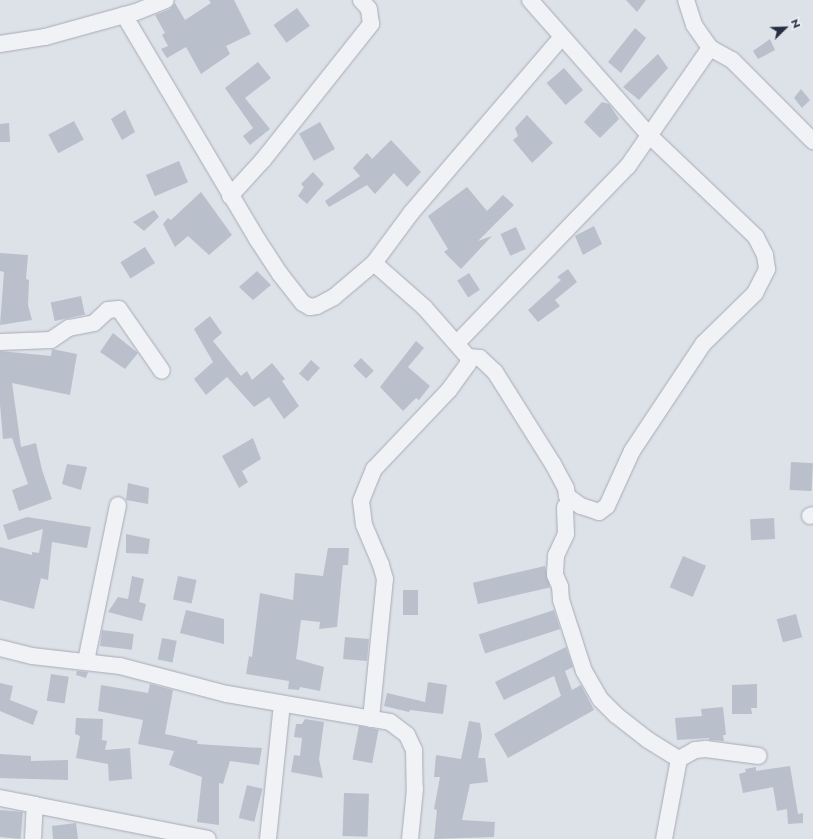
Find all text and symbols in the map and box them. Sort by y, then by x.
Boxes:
north arrow [765,8,805,48]
text: N [787,16,805,30]

